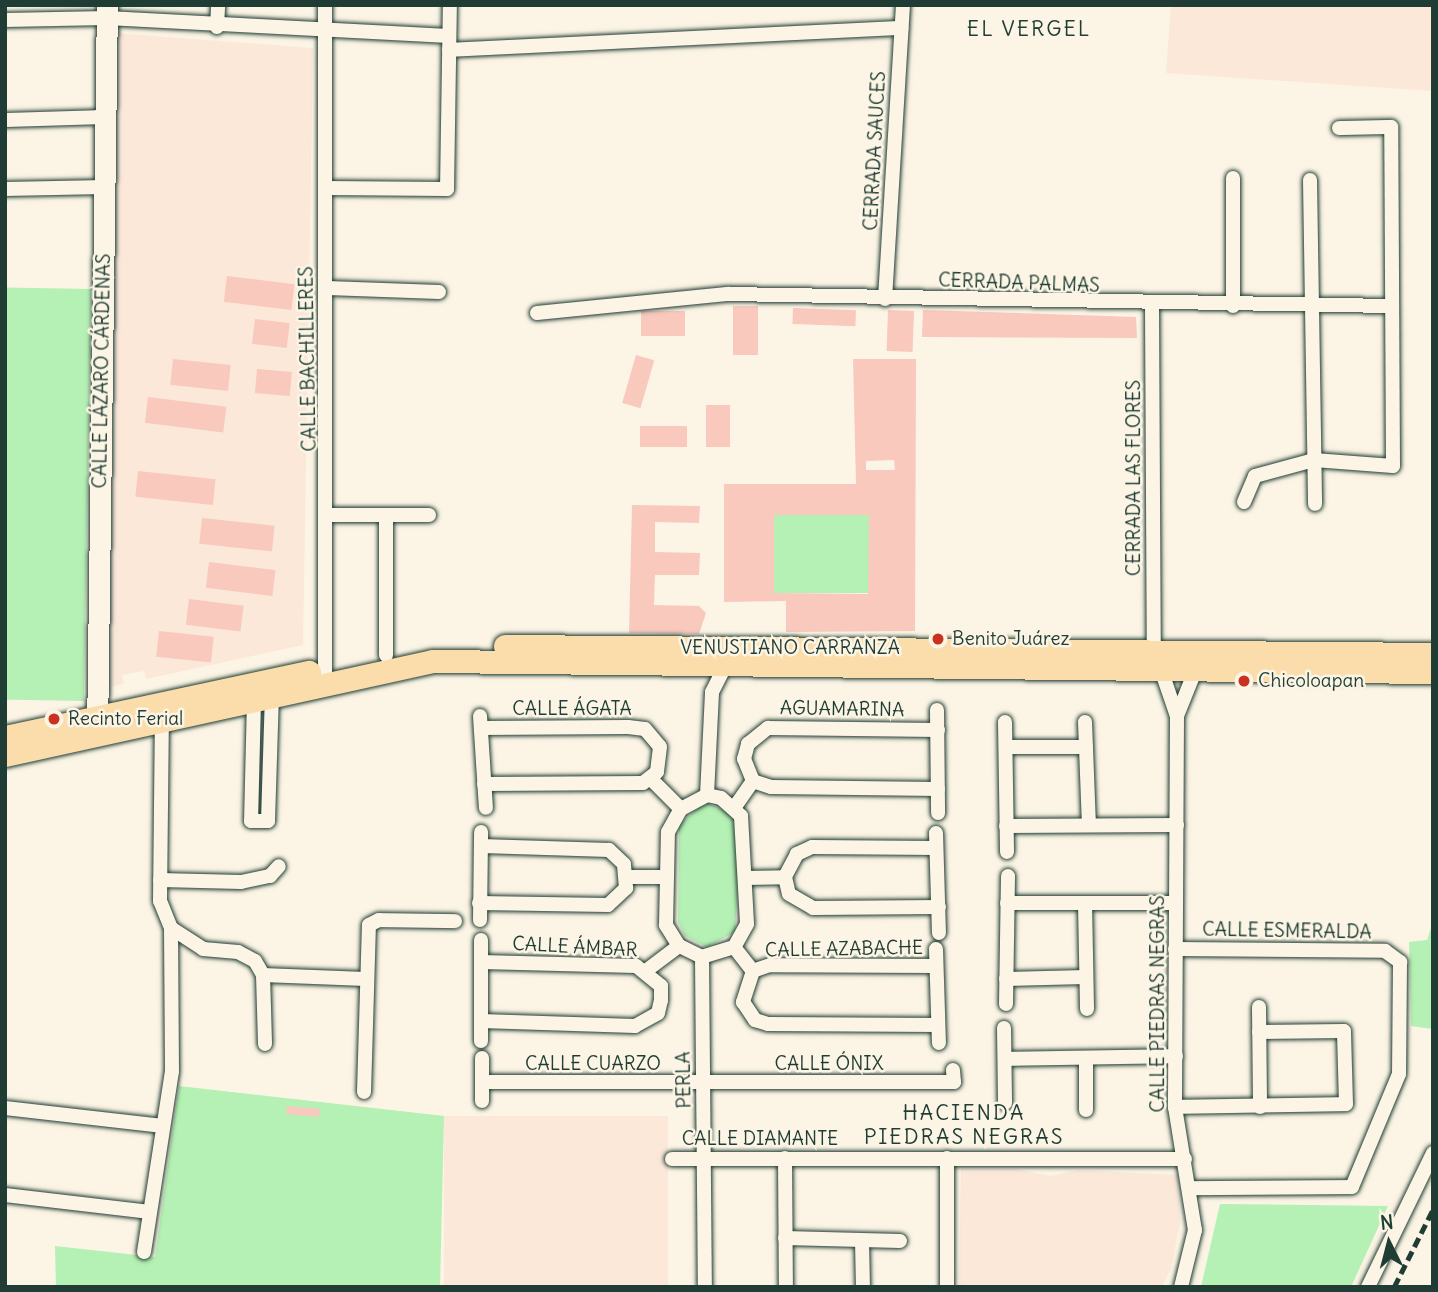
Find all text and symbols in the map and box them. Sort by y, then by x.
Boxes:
district label: EL VERGEL [968,16,1090,42]
street label: CERRADA SAUCES [859,71,891,231]
street label: CALLE LÁZARO CÁRDENAS [89,253,115,489]
street label: CALLE BACHILLERES [295,266,321,452]
street label: CERRADA PALMAS [938,269,1100,297]
street label: CERRADA LAS FLORES [1123,380,1145,576]
place label: Benito Juárez [952,628,1070,650]
marker: Benito Juárez [930,631,946,647]
street label: VENUSTIANO CARRANZA [680,637,900,659]
place label: Chicoloapan [1258,670,1364,692]
marker: Chicoloapan [1236,673,1252,689]
street label: AGUAMARINA [780,697,904,721]
street label: CALLE ÁGATA [512,698,632,720]
place label: Recinto Ferial [68,708,183,730]
marker: Recinto Ferial [46,711,62,727]
street label: CALLE PIEDRAS NEGRAS [1147,895,1169,1113]
street label: CALLE ESMERALDA [1202,918,1372,944]
street label: CALLE ÁMBAR [512,932,638,962]
street label: CALLE AZABACHE [765,936,923,962]
street label: PERLA [672,1051,696,1109]
street label: CALLE CUARZO [525,1053,661,1075]
street label: CALLE ÓNIX [774,1053,884,1075]
district label: HACIENDA PIEDRAS NEGRAS [865,1100,1063,1150]
street label: CALLE DIAMANTE [682,1128,838,1150]
north arrow [1354,1208,1424,1278]
text: N [1379,1209,1395,1235]

